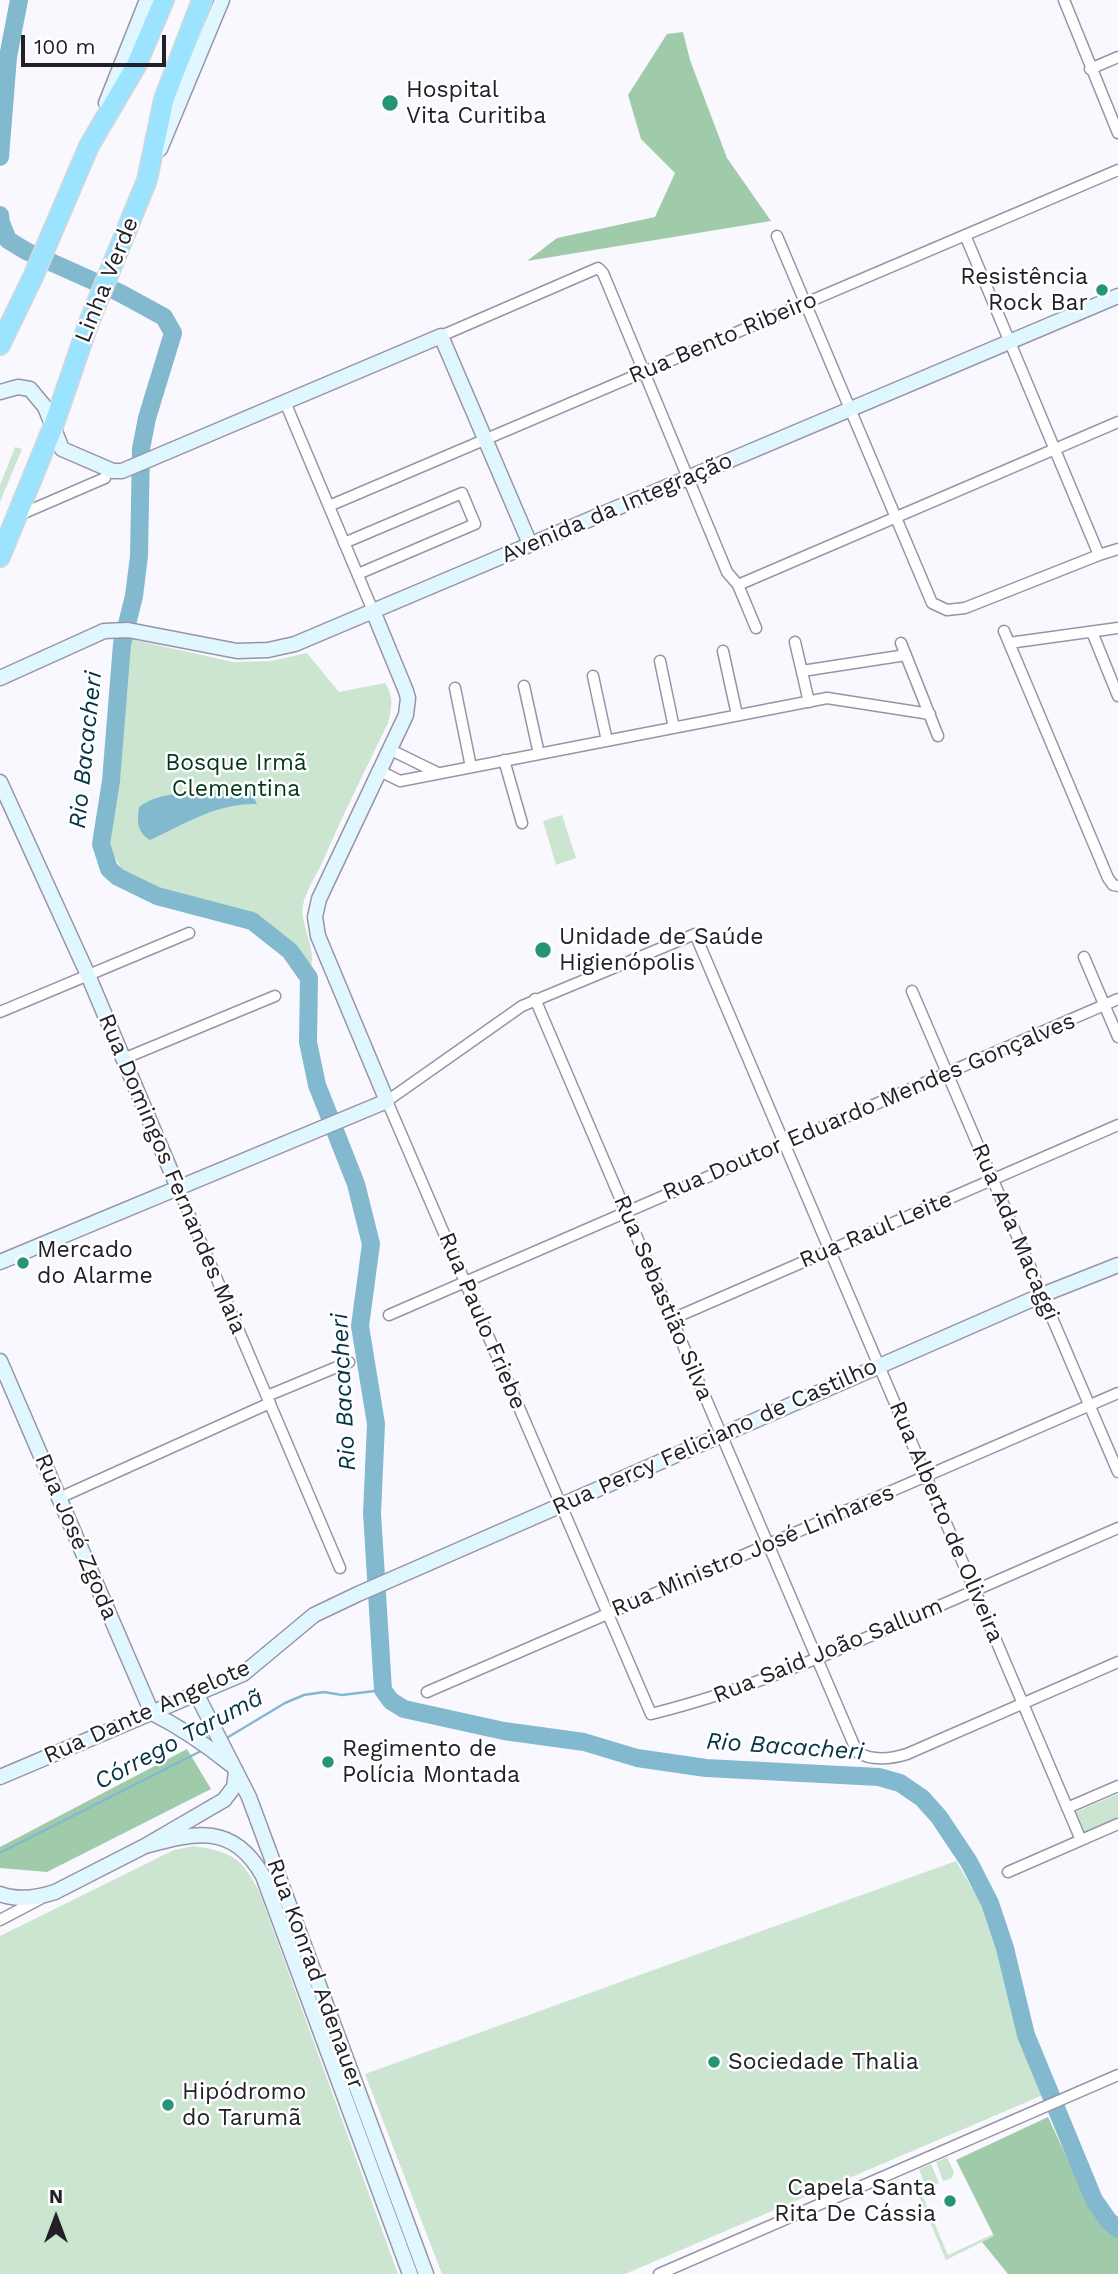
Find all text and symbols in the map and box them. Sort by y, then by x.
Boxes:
scale bar [24,21,170,65]
text: 100 m [34,34,96,59]
place label: Hospital Vita Curitiba [406,76,546,130]
marker: Hospital Vita Curitiba [380,93,400,113]
street label: Linha Verde [69,213,145,347]
place label: Resistência Rock Bar [960,263,1088,317]
marker: Resistência Rock Bar [1094,282,1110,298]
street label: Rua Bento Ribeiro [625,286,821,390]
street label: Avenida da Integração [497,447,737,569]
water label: Rio Bacacheri [63,670,109,830]
park label: Bosque Irmã Clementina [165,749,307,803]
place label: Unidade de Saúde Higienópolis [559,923,763,977]
marker: Unidade de Saúde Higienópolis [533,940,553,960]
street label: Rua Doutor Eduardo Mendes Gonçalves [659,1007,1079,1207]
street label: Rua Domingos Fernandes Maia [92,1010,252,1338]
street label: Rua Ada Macaggi [965,1139,1065,1325]
street label: Rua Raul Leite [796,1185,956,1275]
street label: Rua Sebastião Silva [607,1191,719,1405]
street label: Rua Paulo Friebe [432,1228,532,1414]
place label: Mercado do Alarme [37,1236,153,1290]
marker: Mercado do Alarme [15,1255,31,1271]
water label: Rio Bacacheri [325,1312,363,1472]
street label: Rua Percy Feliciano de Castilho [548,1353,882,1521]
street label: Rua Alberto de Oliveira [883,1397,1009,1647]
street label: Rua José Zgoda [29,1450,123,1624]
street label: Rua Ministro José Linhares [608,1479,898,1623]
street label: Rua Said João Sallum [709,1592,947,1710]
street label: Rua Dante Angelote [40,1654,254,1770]
water label: Córrego Tarumã [90,1683,268,1797]
water label: Rio Bacacheri [705,1727,865,1767]
place label: Regimento de Polícia Montada [342,1735,520,1789]
marker: Regimento de Polícia Montada [320,1754,336,1770]
street label: Rua Konrad Adenauer [260,1855,370,2093]
place label: Sociedade Thalia [728,2048,919,2076]
marker: Sociedade Thalia [706,2054,722,2070]
place label: Hipódromo do Tarumã [182,2078,306,2132]
marker: Hipódromo do Tarumã [160,2097,176,2113]
place label: Capela Santa Rita De Cássia [774,2174,936,2228]
north arrow [21,2183,91,2253]
text: N [49,2185,63,2208]
marker: Capela Santa Rita De Cássia [942,2193,958,2209]

